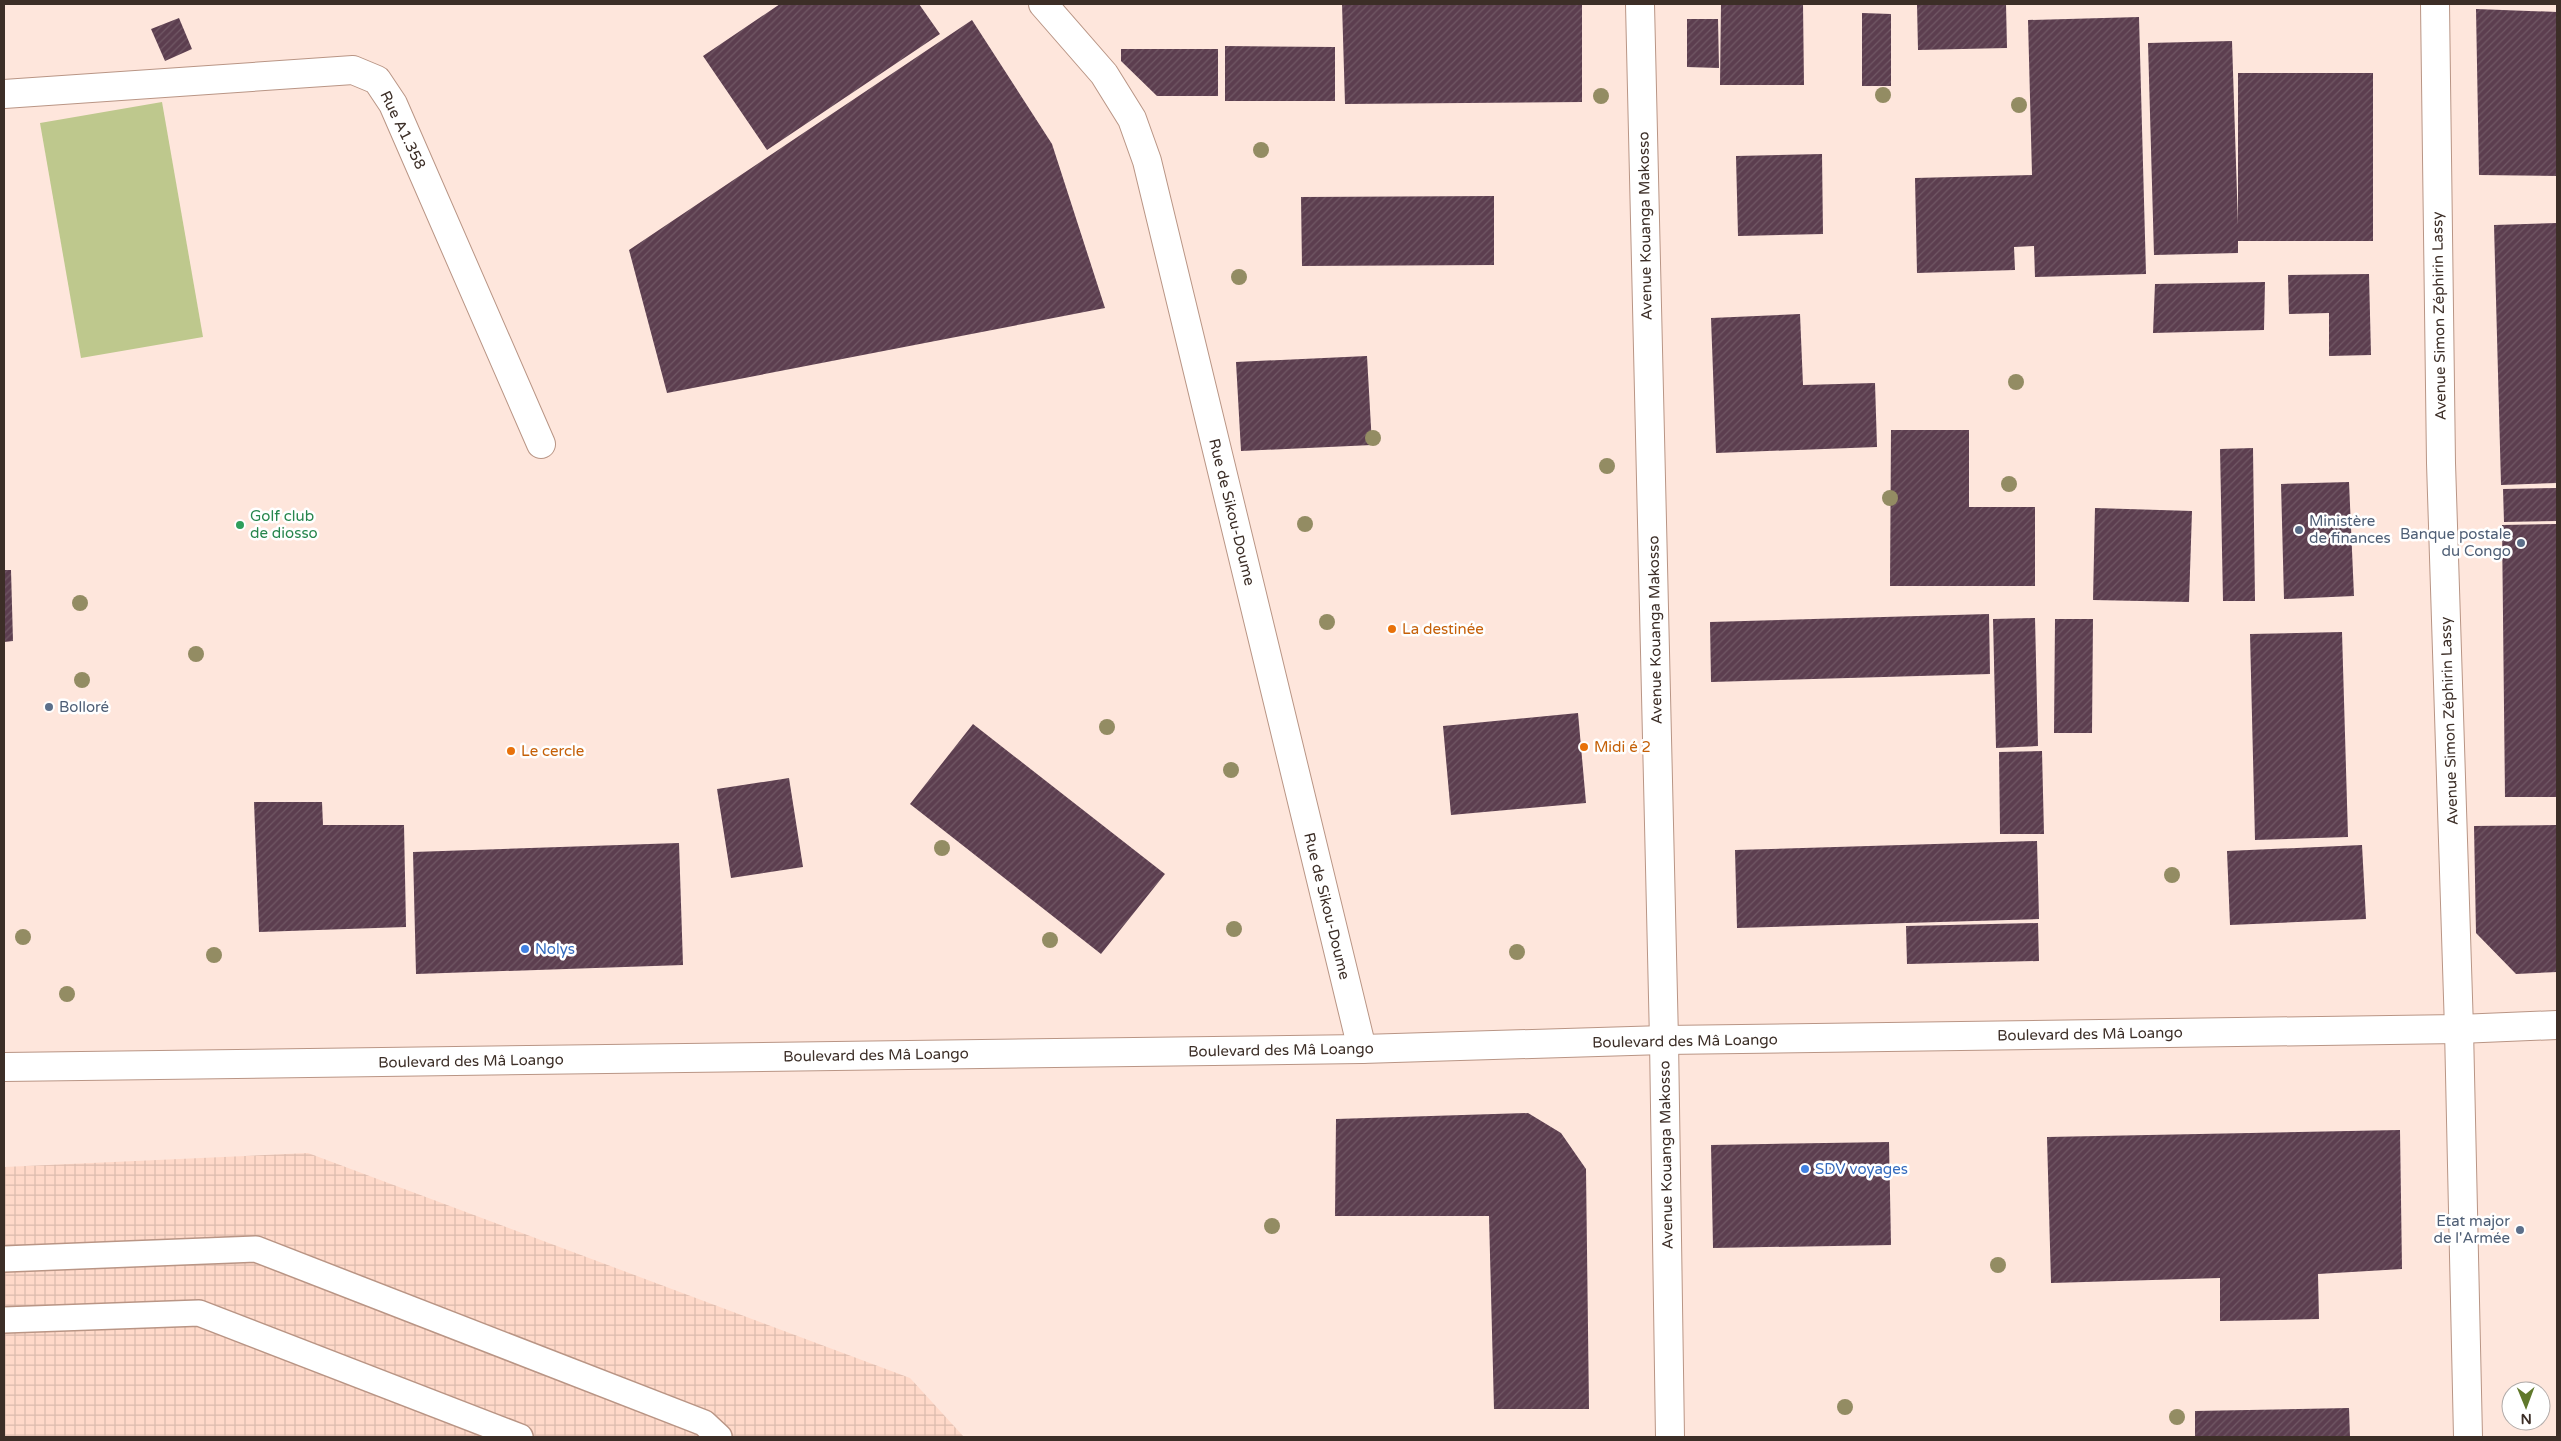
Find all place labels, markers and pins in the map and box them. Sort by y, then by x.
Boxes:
place label: Golf club de diosso [250,507,318,542]
place label: Ministère de finances [2309,512,2391,547]
marker: Golf club de diosso [234,519,246,531]
marker: Ministère de finances [2293,524,2305,536]
place label: Banque postale du Congo [2400,525,2511,560]
marker: Banque postale du Congo [2515,537,2527,549]
place label: La destinée [1402,620,1484,638]
marker: La destinée [1386,623,1398,635]
place label: Bolloré [59,698,109,716]
marker: Bolloré [43,701,55,713]
place label: Midi é 2 [1594,738,1651,756]
marker: Midi é 2 [1578,741,1590,753]
place label: Le cercle [521,742,584,760]
marker: Le cercle [505,745,517,757]
place label: Nolys [535,940,575,958]
marker: Nolys [519,943,531,955]
place label: SDV voyages [1815,1160,1908,1178]
marker: SDV voyages [1799,1163,1811,1175]
place label: Etat major de l'Armée [2433,1212,2510,1247]
marker: Etat major de l'Armée [2514,1224,2526,1236]

